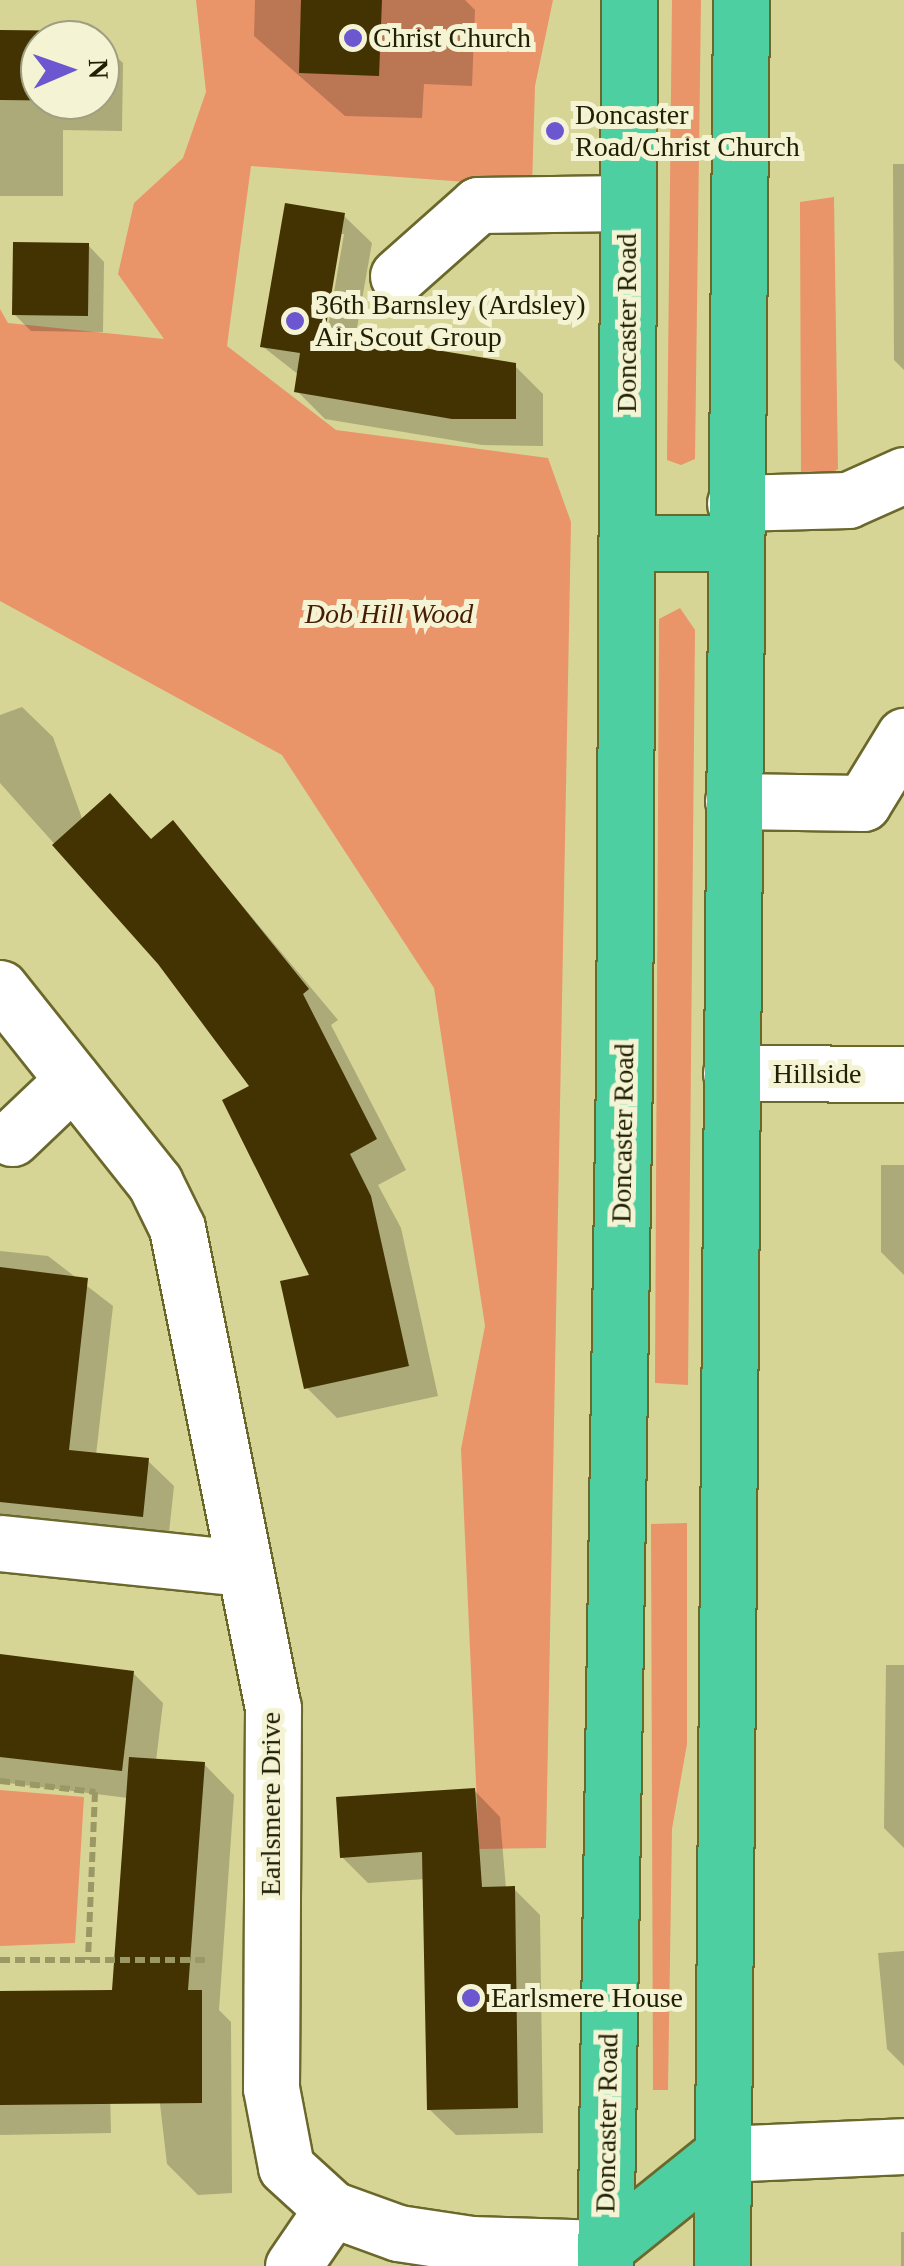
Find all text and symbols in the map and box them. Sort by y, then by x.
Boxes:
north arrow [20,20,120,120]
place label: Christ Church [373,21,531,55]
marker: Christ Church [342,27,364,49]
text: N [83,58,114,80]
place label: Doncaster Road/Christ Church [575,98,800,164]
marker: Doncaster Road/Christ Church [544,120,566,142]
street label: Doncaster Road [610,233,644,413]
place label: 36th Barnsley (Ardsley) Air Scout Group [315,288,586,354]
marker: 36th Barnsley (Ardsley) Air Scout Group [284,310,306,332]
park label: Dob Hill Wood [305,597,473,631]
street label: Doncaster Road [605,1043,641,1223]
street label: Hillside [773,1057,861,1091]
street label: Earlsmere Drive [254,1712,288,1896]
place label: Earlsmere House [491,1981,683,2015]
marker: Earlsmere House [460,1987,482,2009]
street label: Doncaster Road [589,2033,625,2213]

